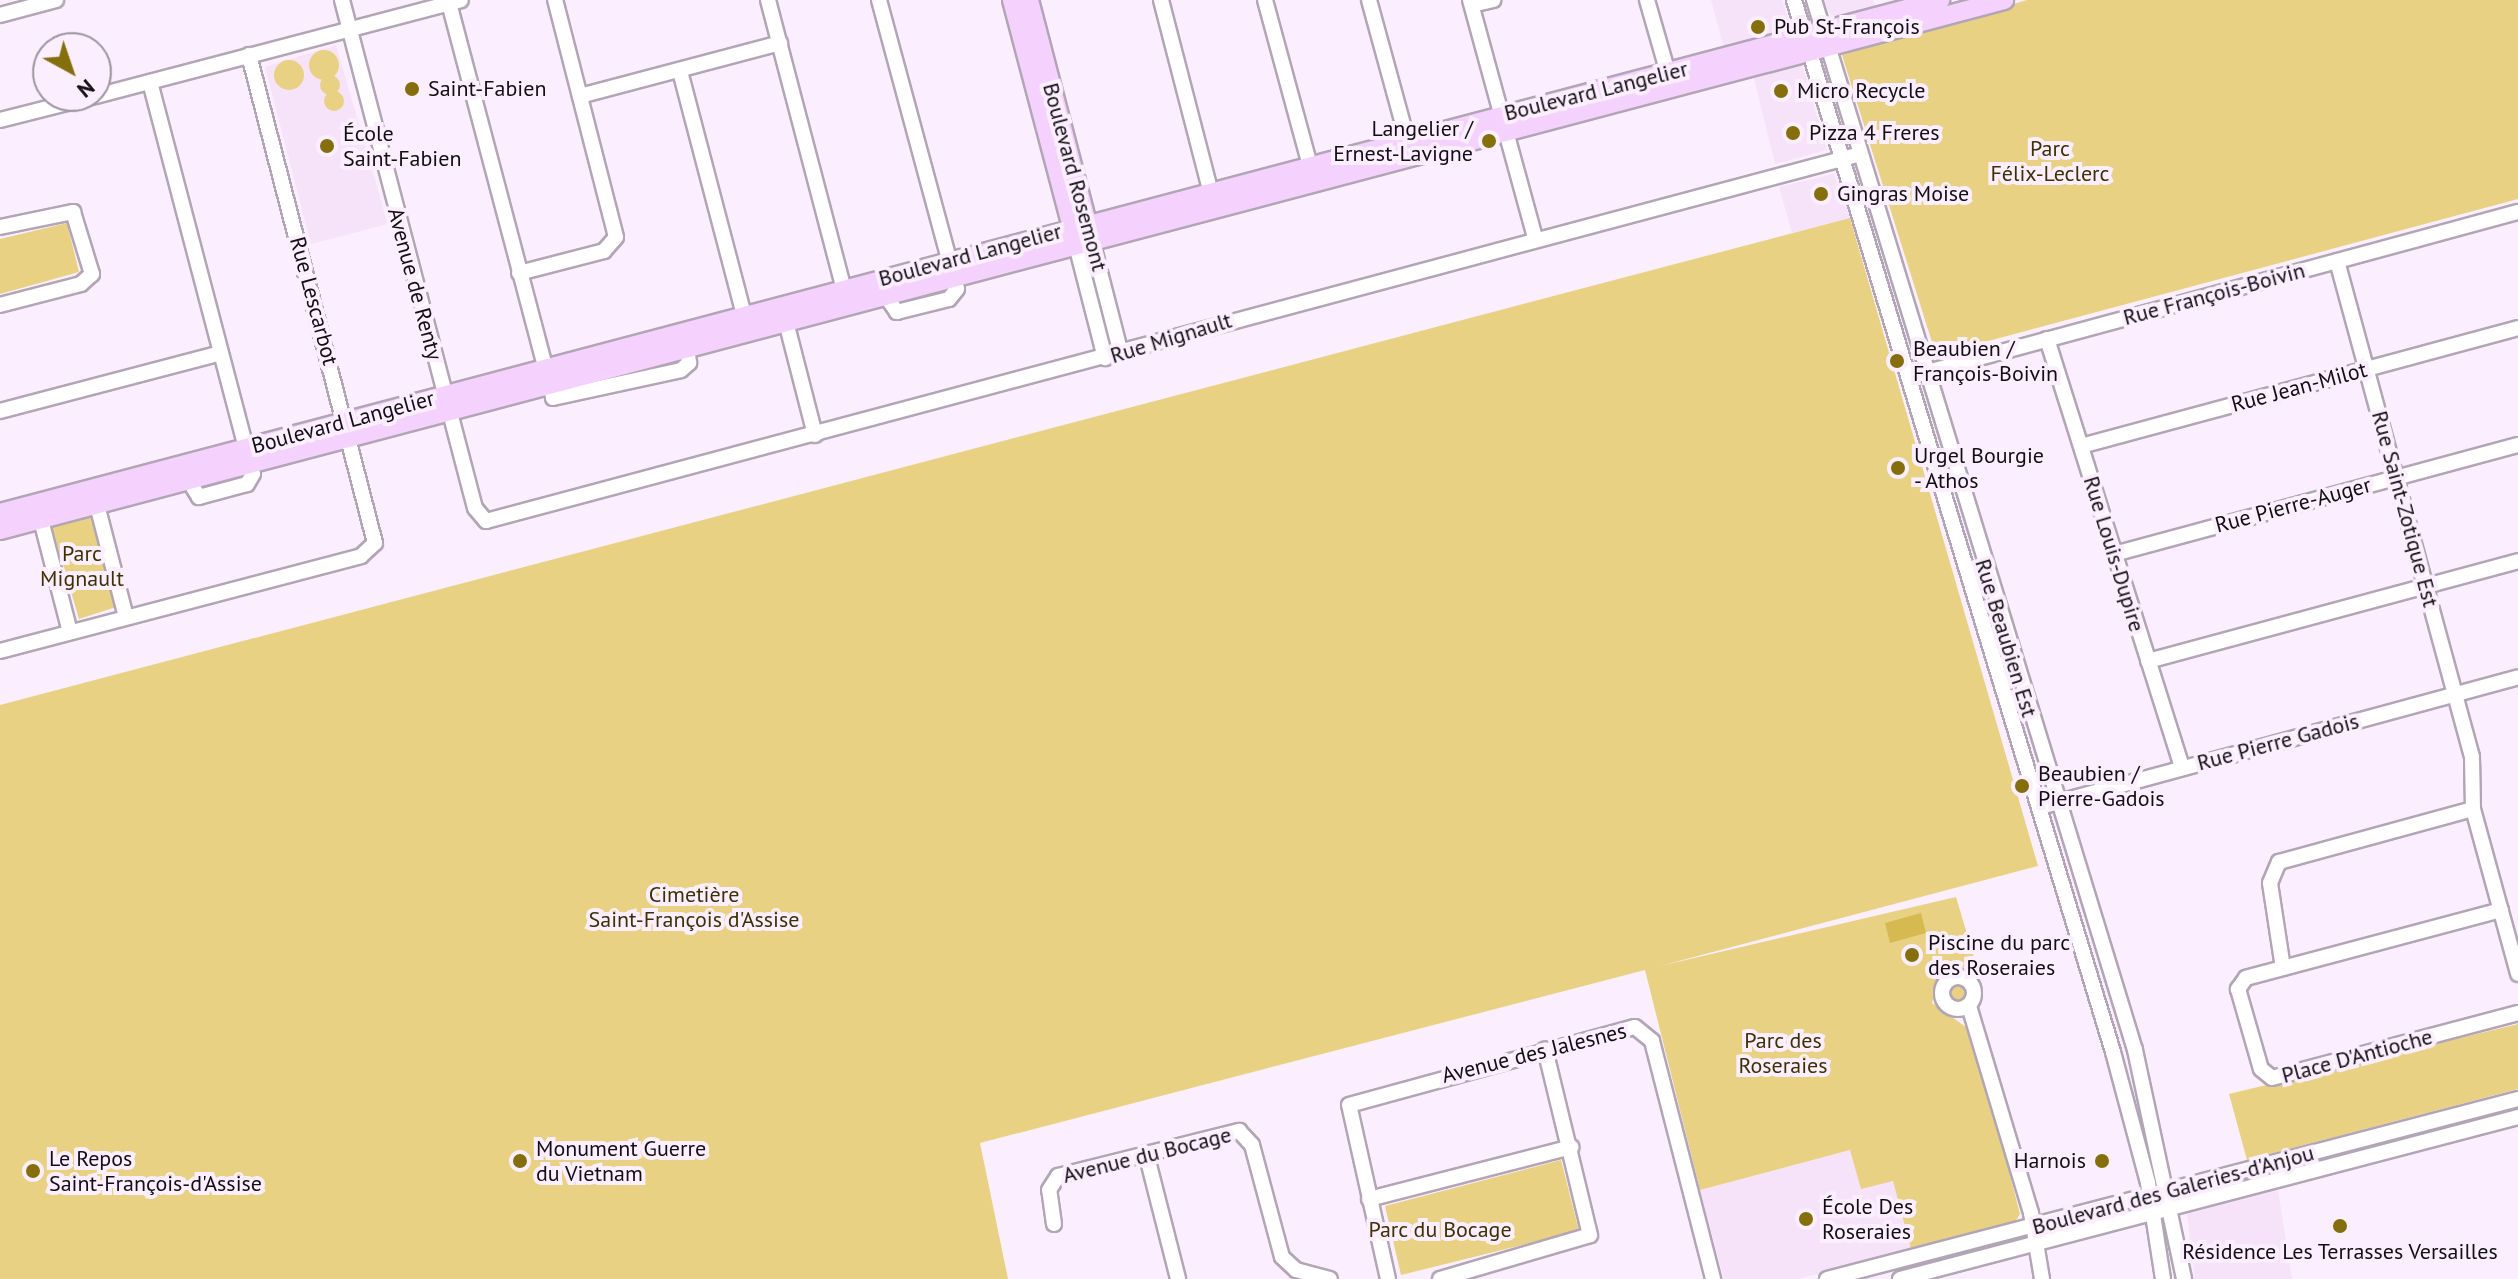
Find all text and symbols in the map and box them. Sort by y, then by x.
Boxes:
place label: Pub St-François [1774,14,1920,40]
marker: Pub St-François [1749,18,1767,36]
north arrow [32,32,112,112]
street label: Boulevard Langelier [1502,55,1690,127]
text: N [72,73,101,104]
place label: Saint-Fabien [428,76,546,102]
place label: Micro Recycle [1797,78,1926,104]
marker: Saint-Fabien [403,80,421,98]
street label: Boulevard Rosemont [1037,80,1113,274]
marker: Micro Recycle [1772,82,1790,100]
place label: Langelier / Ernest-Lavigne [1333,115,1473,166]
place label: École Saint-Fabien [343,120,461,172]
place label: Pizza 4 Freres [1809,120,1939,146]
marker: Pizza 4 Freres [1784,124,1802,142]
marker: Langelier / Ernest-Lavigne [1480,132,1498,150]
park label: Parc Félix-Leclerc [1990,135,2110,186]
marker: École Saint-Fabien [318,137,336,155]
place label: Gingras Moise [1837,181,1969,207]
marker: Gingras Moise [1812,185,1830,203]
street label: Avenue de Renty [382,205,448,363]
street label: Boulevard Langelier [876,218,1064,292]
street label: Rue Lescarbot [284,234,344,368]
street label: Rue François-Boivin [2120,257,2308,331]
street label: Rue Mignault [1107,307,1235,369]
place label: Beaubien / François-Boivin [1913,335,2058,386]
marker: Beaubien / François-Boivin [1888,352,1906,370]
street label: Rue Jean-Milot [2228,356,2370,418]
street label: Boulevard Langelier [249,385,437,459]
street label: Rue Saint-Zotique Est [2366,408,2444,610]
place label: Urgel Bourgie - Athos [1914,442,2044,494]
marker: Urgel Bourgie - Athos [1889,459,1907,477]
street label: Rue Pierre-Auger [2212,471,2374,539]
street label: Rue Louis-Dupire [2078,473,2150,635]
park label: Parc Mignault [40,540,124,592]
street label: Rue Beaubien Est [1969,556,2043,720]
street label: Rue Pierre Gadois [2194,708,2362,776]
place label: Beaubien / Pierre-Gadois [2038,760,2165,812]
marker: Beaubien / Pierre-Gadois [2013,777,2031,795]
park label: Cimetière Saint-François d'Assise [589,881,799,932]
place label: Piscine du parc des Roseraies [1928,929,2070,980]
marker: Piscine du parc des Roseraies [1903,946,1921,964]
street label: Avenue des Jalesnes [1439,1017,1629,1089]
street label: Place D'Antioche [2279,1023,2435,1089]
park label: Parc des Roseraies [1739,1027,1827,1078]
street label: Avenue du Bocage [1060,1121,1234,1189]
place label: Monument Guerre du Vietnam [536,1135,706,1186]
street label: Boulevard des Galeries-d'Anjou [2029,1140,2317,1240]
place label: Le Repos Saint-François-d'Assise [49,1145,262,1196]
place label: Harnois [2014,1148,2086,1174]
marker: Monument Guerre du Vietnam [511,1152,529,1170]
marker: Harnois [2093,1152,2111,1170]
marker: Le Repos Saint-François-d'Assise [24,1162,42,1180]
place label: École Des Roseraies [1822,1193,1913,1244]
marker: École Des Roseraies [1797,1210,1815,1228]
park label: Parc du Bocage [1368,1217,1512,1243]
marker: Résidence Les Terrasses Versailles [2331,1217,2349,1235]
place label: Résidence Les Terrasses Versailles [2182,1239,2498,1265]

